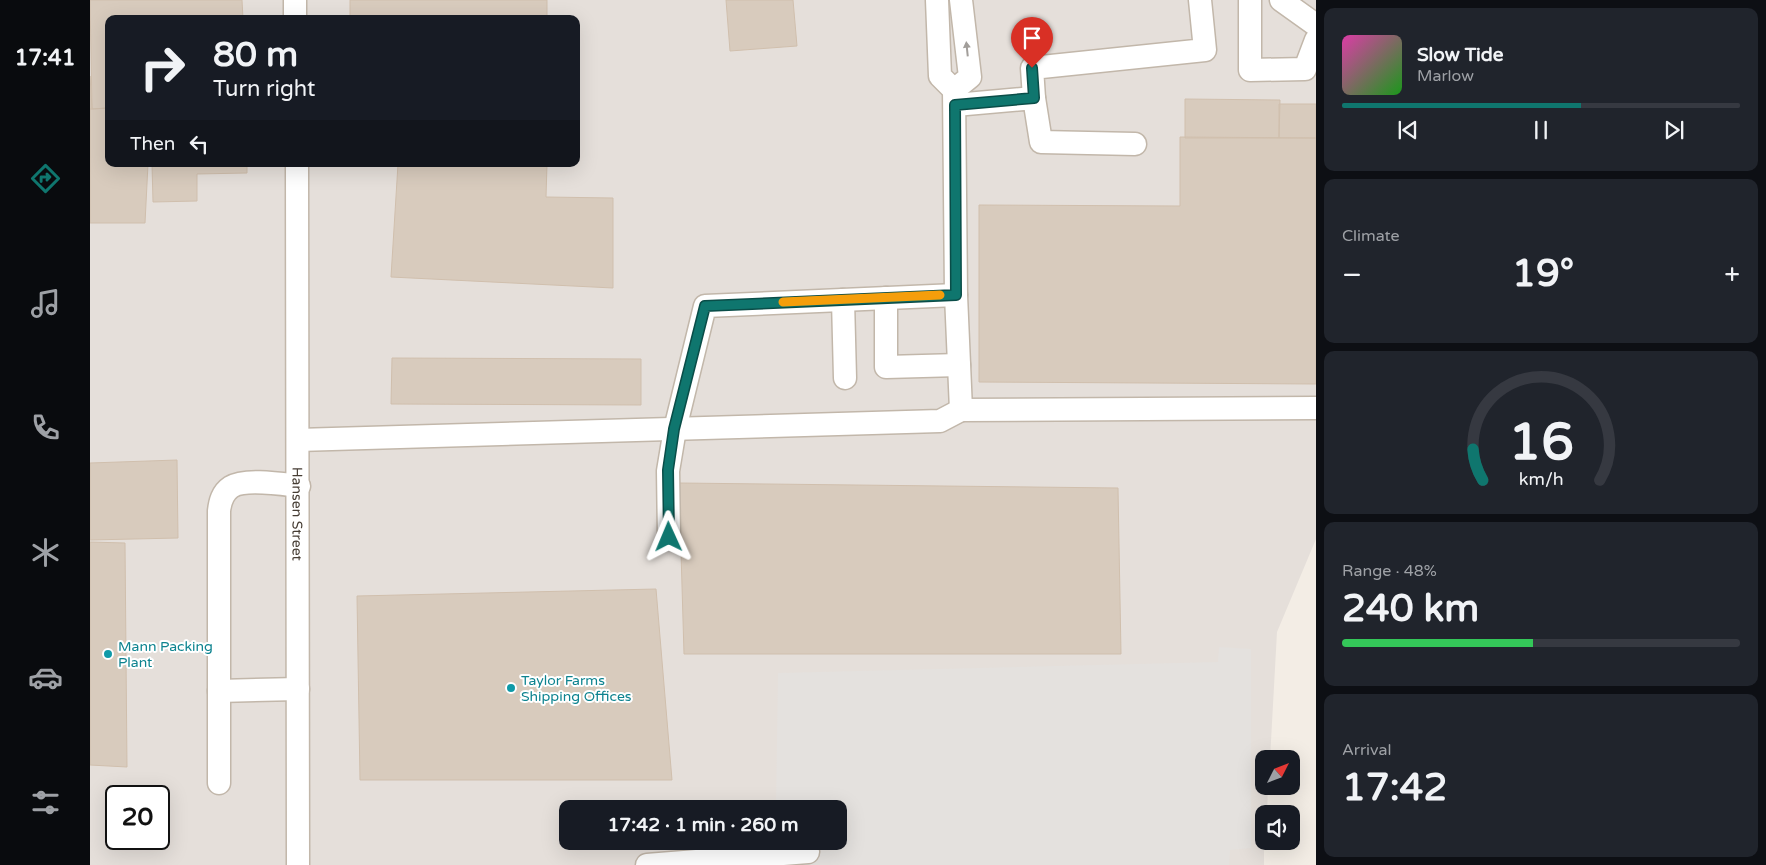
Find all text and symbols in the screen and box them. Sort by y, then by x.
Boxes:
pin [1011,17,1053,68]
icon: arrive [1018,24,1046,52]
text: 80 m [213,34,298,76]
icon: right [130,35,195,100]
one-way arrow [963,40,971,56]
text: Slow Tide [1417,44,1504,66]
text: 17:41 [15,45,75,71]
text: Marlow [1417,66,1474,86]
text: Turn right [213,76,315,102]
icon: previous [1394,116,1422,144]
icon: pause [1527,116,1555,144]
icon: next [1660,116,1688,144]
icon: left [185,130,213,158]
text: Then [130,133,175,155]
icon: directions [28,161,63,196]
text: Climate [1342,226,1400,246]
text: 19° [1512,251,1574,297]
text: − [1342,258,1362,292]
text: + [1724,258,1740,292]
icon: music [28,286,63,321]
icon: phone [28,410,63,445]
text: 16 [1508,411,1574,474]
street label: Hansen Street [288,467,306,562]
text: km/h [1519,469,1563,490]
position arrow [642,510,694,562]
icon: climate [28,535,63,570]
text: Range · 48% [1342,561,1437,581]
text: 240 km [1342,586,1479,632]
place label: Mann Packing Plant [118,638,213,671]
marker: Mann Packing Plant [102,648,114,660]
icon: car [28,660,63,695]
place label: Taylor Farms Shipping Offices [521,672,632,705]
marker: Taylor Farms Shipping Offices [505,682,517,694]
text: Arrival [1342,740,1391,760]
north arrow [1255,750,1300,795]
map controls [1255,750,1300,850]
text: 17:42 [1342,765,1447,811]
icon: filters [28,785,63,820]
speed limit sign: 20 [105,785,170,850]
button: sound [1255,805,1300,850]
text: 17:42 · 1 min · 260 m [607,814,799,836]

